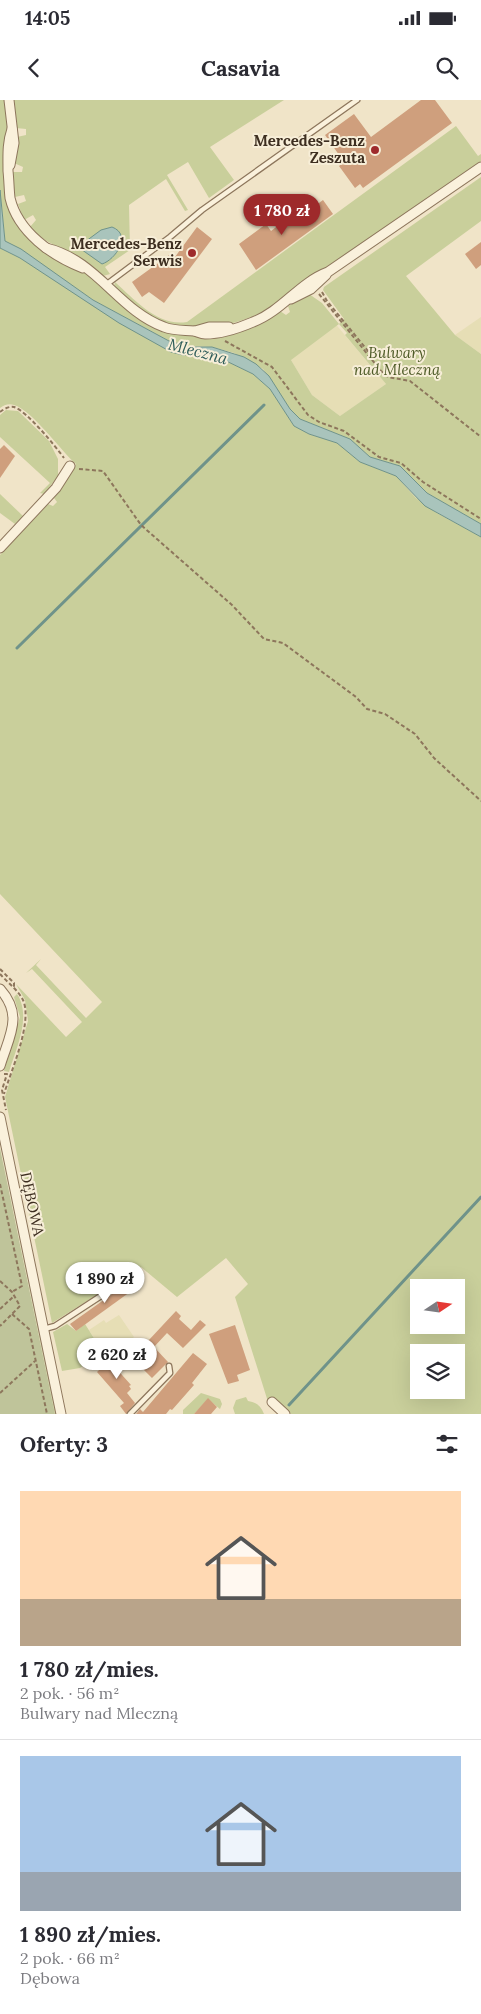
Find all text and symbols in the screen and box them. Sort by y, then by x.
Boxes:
text: 14:05 [25,6,70,30]
icon: back [20,54,48,82]
text: Casavia [201,54,280,82]
icon: search [433,54,461,82]
place label: Mercedes-Benz Zeszuta [254,131,365,167]
marker: Mercedes-Benz Zeszuta [369,144,381,156]
pin: 1 780 zł [230,194,334,236]
text: 1 780 zł [254,200,310,220]
place label: Mercedes-Benz Serwis [71,234,182,270]
marker: Mercedes-Benz Serwis [186,247,198,259]
water label: Mleczna [166,334,230,369]
park label: Bulwary nad Mleczną [354,343,441,379]
street label: DĘBOWA [16,1170,49,1238]
pin: 1 890 zł [53,1262,157,1304]
text: 1 890 zł [76,1268,134,1288]
north arrow [410,1279,465,1334]
map controls [410,1279,465,1399]
pin: 2 620 zł [65,1338,169,1380]
text: 2 620 zł [88,1344,146,1364]
button: layers [410,1344,465,1399]
icon: filters [433,1430,461,1458]
text: Oferty: 3 [20,1431,108,1458]
icon: home [196,1523,286,1613]
text: 1 780 zł/mies. [20,1656,159,1683]
text: 2 pok. · 56 m² [20,1683,119,1703]
text: Bulwary nad Mleczną [20,1703,178,1723]
icon: home [196,1789,286,1879]
text: 1 890 zł/mies. [20,1921,161,1948]
text: 2 pok. · 66 m² [20,1948,120,1968]
text: Dębowa [20,1968,80,1988]

